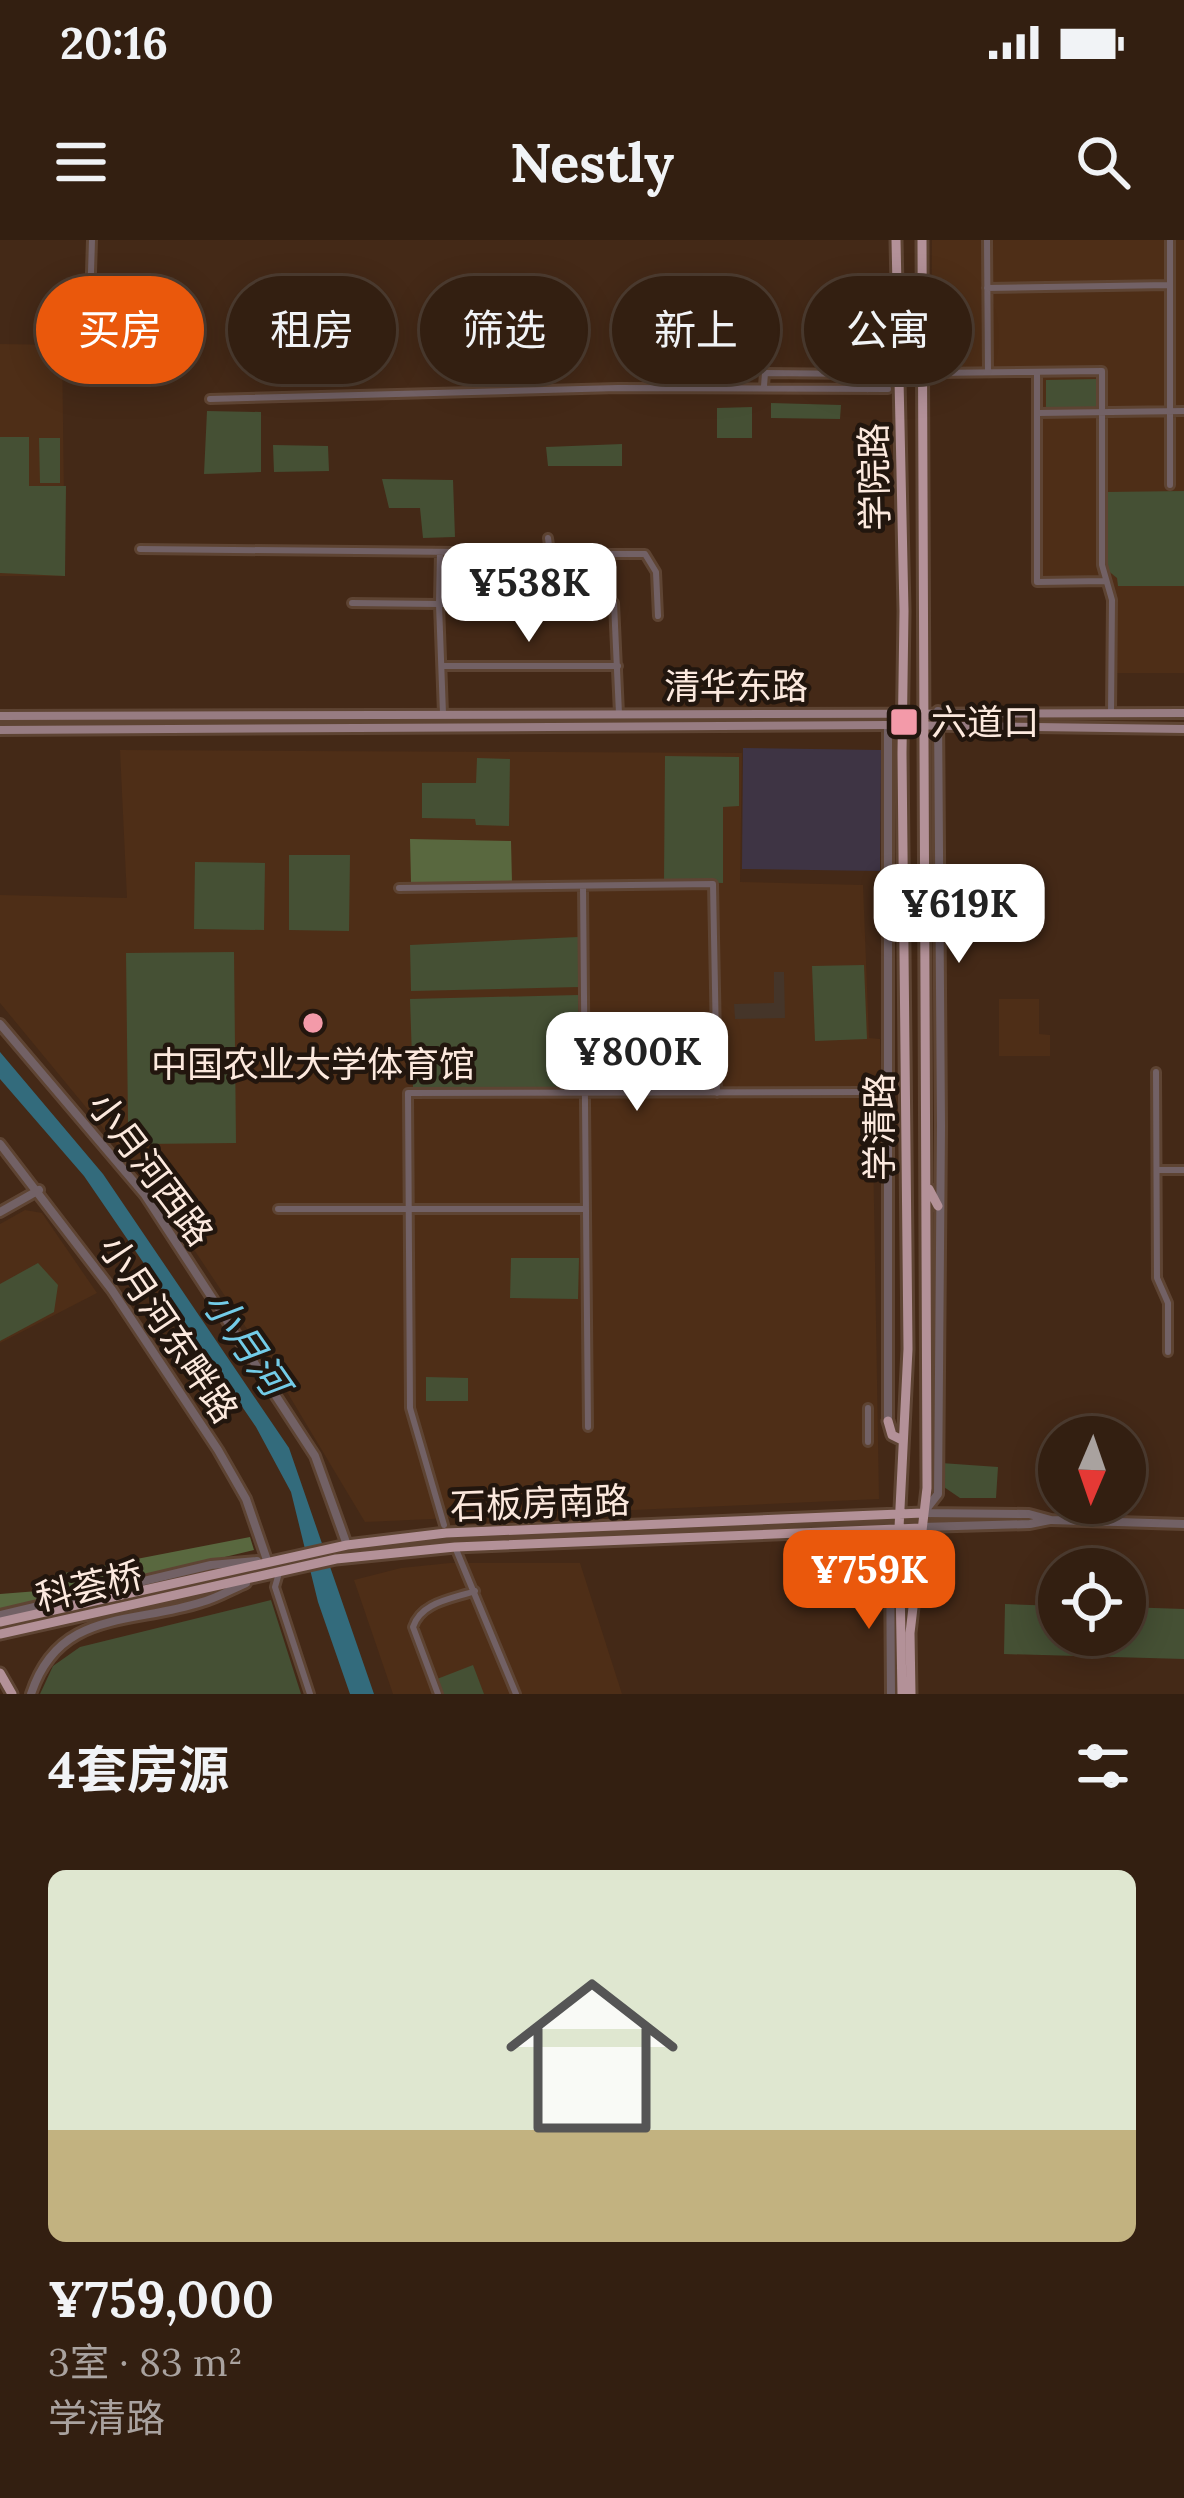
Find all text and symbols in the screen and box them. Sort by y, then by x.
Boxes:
text: 20:16 [60,14,168,71]
text: Nestly [510,128,674,197]
icon: menu [48,129,114,195]
icon: search [1070,129,1136,195]
chip: 买房 [36,276,204,384]
chip: 租房 [228,276,396,384]
chip: 筛选 [420,276,588,384]
chip: 新上 [612,276,780,384]
chip: 公寓 [804,276,972,384]
street label: 学院路 [850,423,898,531]
pin: ¥538K [445,543,613,645]
text: ¥538K [468,557,590,607]
street label: 清华东路 [664,663,808,709]
place label: 六道口 [931,699,1039,745]
marker: 六道口 [888,706,920,738]
pin: ¥619K [875,864,1043,966]
text: ¥619K [901,878,1017,928]
marker: 中国农业大学体育馆 [300,1010,326,1036]
pin: ¥800K [553,1012,721,1114]
text: ¥800K [573,1026,701,1076]
place label: 中国农业大学体育馆 [151,1041,475,1087]
street label: 学清路 [856,1073,902,1181]
street label: 小月河西路 [78,1083,224,1255]
street label: 小月河东畔路 [91,1227,247,1431]
water label: 小月河 [193,1282,299,1404]
north arrow [1038,1416,1146,1524]
map controls [1038,1416,1146,1656]
street label: 石板房南路 [449,1477,631,1529]
pin: ¥759K [785,1530,953,1632]
text: ¥759K [810,1544,928,1594]
button: locate [1038,1548,1146,1656]
street label: 科荟桥 [31,1551,147,1621]
icon: filters [1070,1733,1136,1799]
text: 4套房源 [48,1737,229,1802]
icon: home [484,1948,700,2164]
text: ¥759,000 [48,2266,274,2331]
text: 3室 · 83 m² [48,2337,243,2387]
text: 学清路 [48,2393,165,2443]

